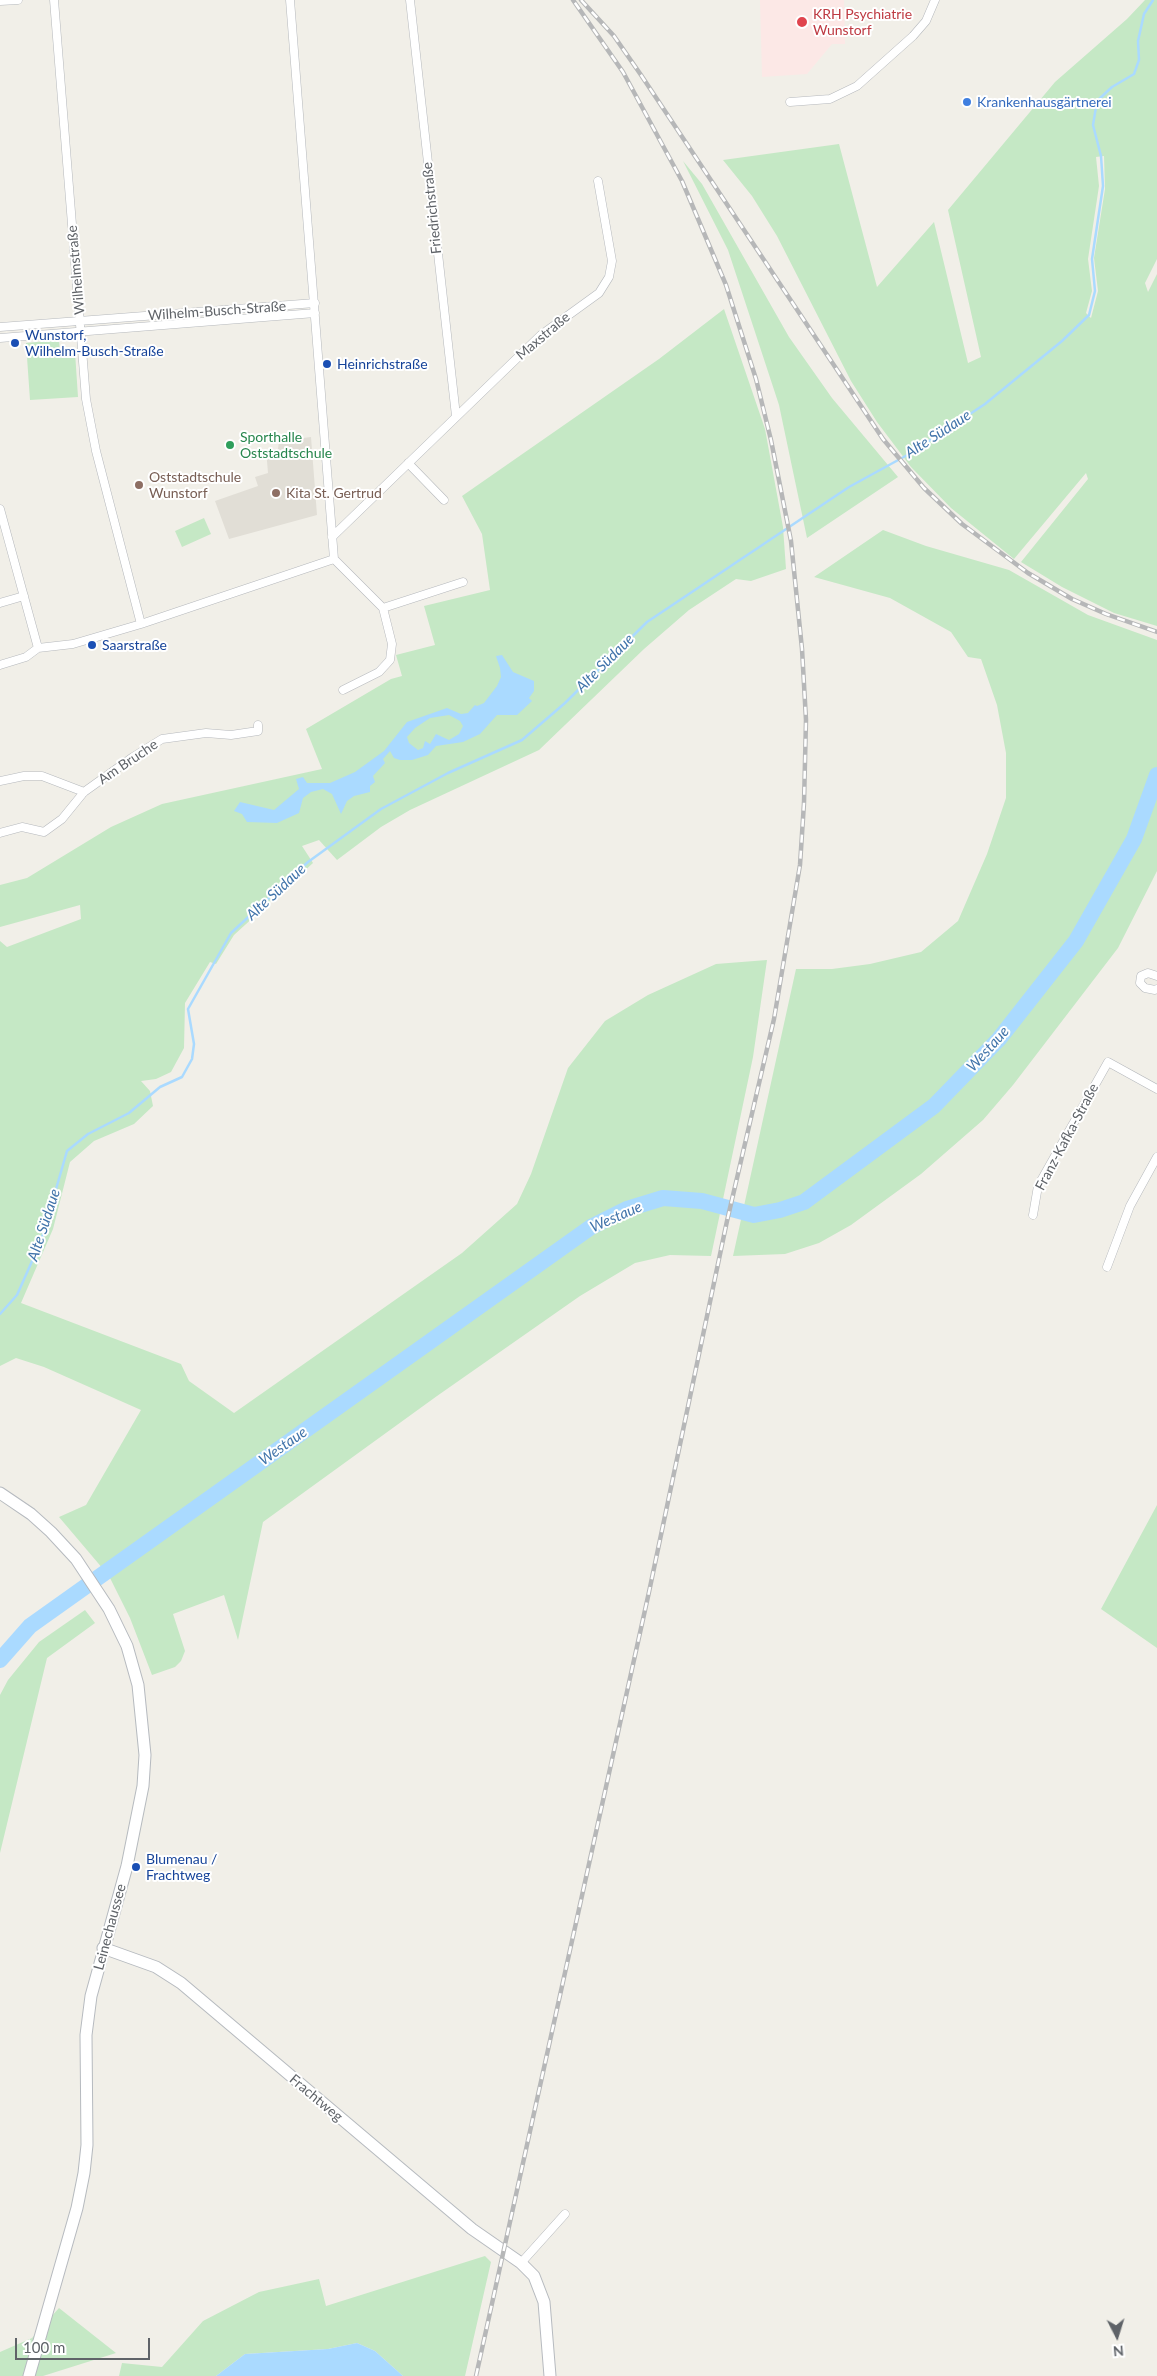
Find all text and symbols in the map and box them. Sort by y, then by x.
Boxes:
place label: KRH Psychiatrie Wunstorf [813,6,912,38]
marker: KRH Psychiatrie Wunstorf [795,15,809,29]
place label: Krankenhausgärtnerei [977,94,1112,110]
marker: Krankenhausgärtnerei [961,96,973,108]
street label: Friedrichstraße [419,161,445,255]
street label: Wilhelmstraße [64,225,88,315]
street label: Wilhelm-Busch-Straße [147,298,287,324]
street label: Maxstraße [513,309,573,363]
place label: Wunstorf, Wilhelm-Busch-Straße [25,327,164,360]
marker: Wunstorf, Wilhelm-Busch-Straße [9,337,21,349]
place label: Heinrichstraße [337,356,428,372]
marker: Heinrichstraße [321,358,333,370]
water label: Alte Südaue [902,406,974,462]
place label: Sporthalle Oststadtschule [240,429,332,462]
marker: Sporthalle Oststadtschule [224,439,236,451]
place label: Oststadtschule Wunstorf [149,469,241,502]
marker: Oststadtschule Wunstorf [133,479,145,491]
place label: Kita St. Gertrud [286,485,382,501]
marker: Kita St. Gertrud [270,487,282,499]
water label: Alte Südaue [572,630,638,696]
place label: Saarstraße [102,637,167,653]
marker: Saarstraße [86,639,98,651]
street label: Am Bruche [95,736,161,788]
water label: Alte Südaue [243,860,309,924]
water label: Westaue [963,1023,1013,1075]
street label: Franz-Kafka-Straße [1032,1081,1102,1193]
water label: Alte Südaue [24,1187,64,1263]
water label: Westaue [587,1198,645,1236]
water label: Westaue [255,1423,311,1469]
place label: Blumenau / Frachtweg [146,1851,217,1884]
marker: Blumenau / Frachtweg [130,1861,142,1873]
street label: Leinechaussee [90,1882,130,1972]
street label: Frachtweg [286,2071,346,2125]
north arrow [1092,2311,1142,2361]
scale bar [18,2328,152,2360]
text: 100 m [23,2338,65,2356]
text: N [1112,2343,1124,2360]

